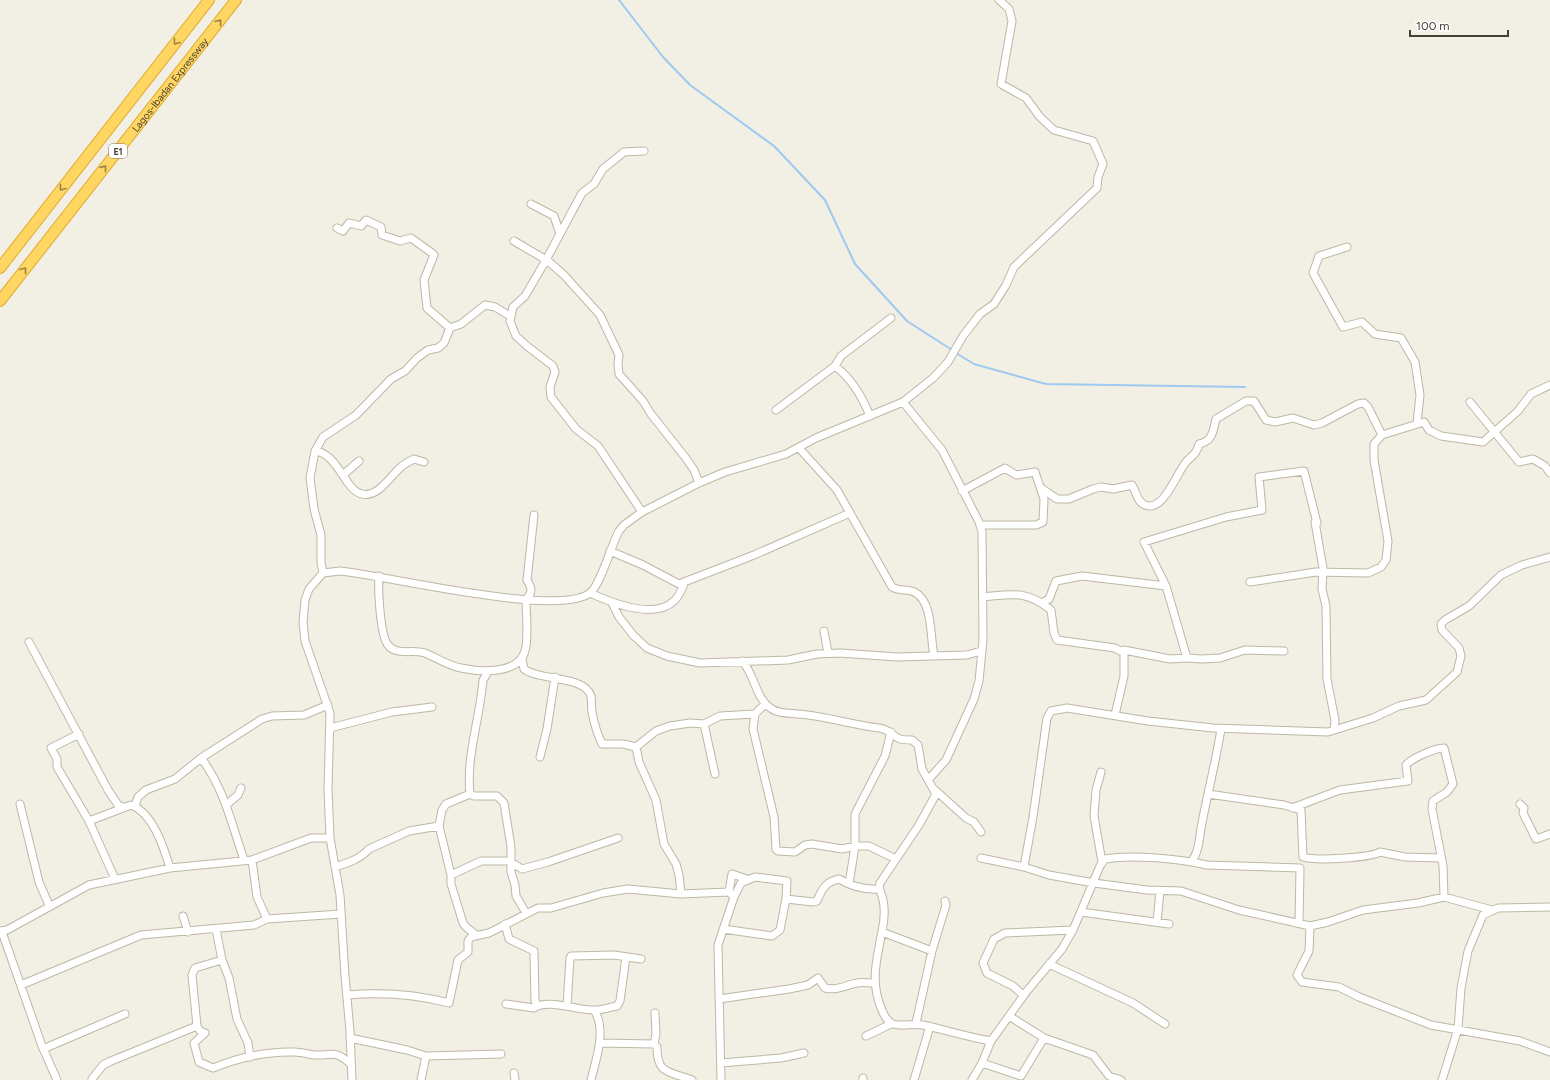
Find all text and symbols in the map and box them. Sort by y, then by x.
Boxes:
scale bar [1410,12,1508,38]
one-way arrow [214,19,221,26]
text: 100 m [1416,19,1450,33]
street label: Lagos-Ibadan Expressway [129,34,211,134]
one-way arrow [174,37,181,44]
road number: E1 [109,144,127,158]
one-way arrow [99,166,106,173]
one-way arrow [59,184,66,191]
one-way arrow [19,268,26,275]

